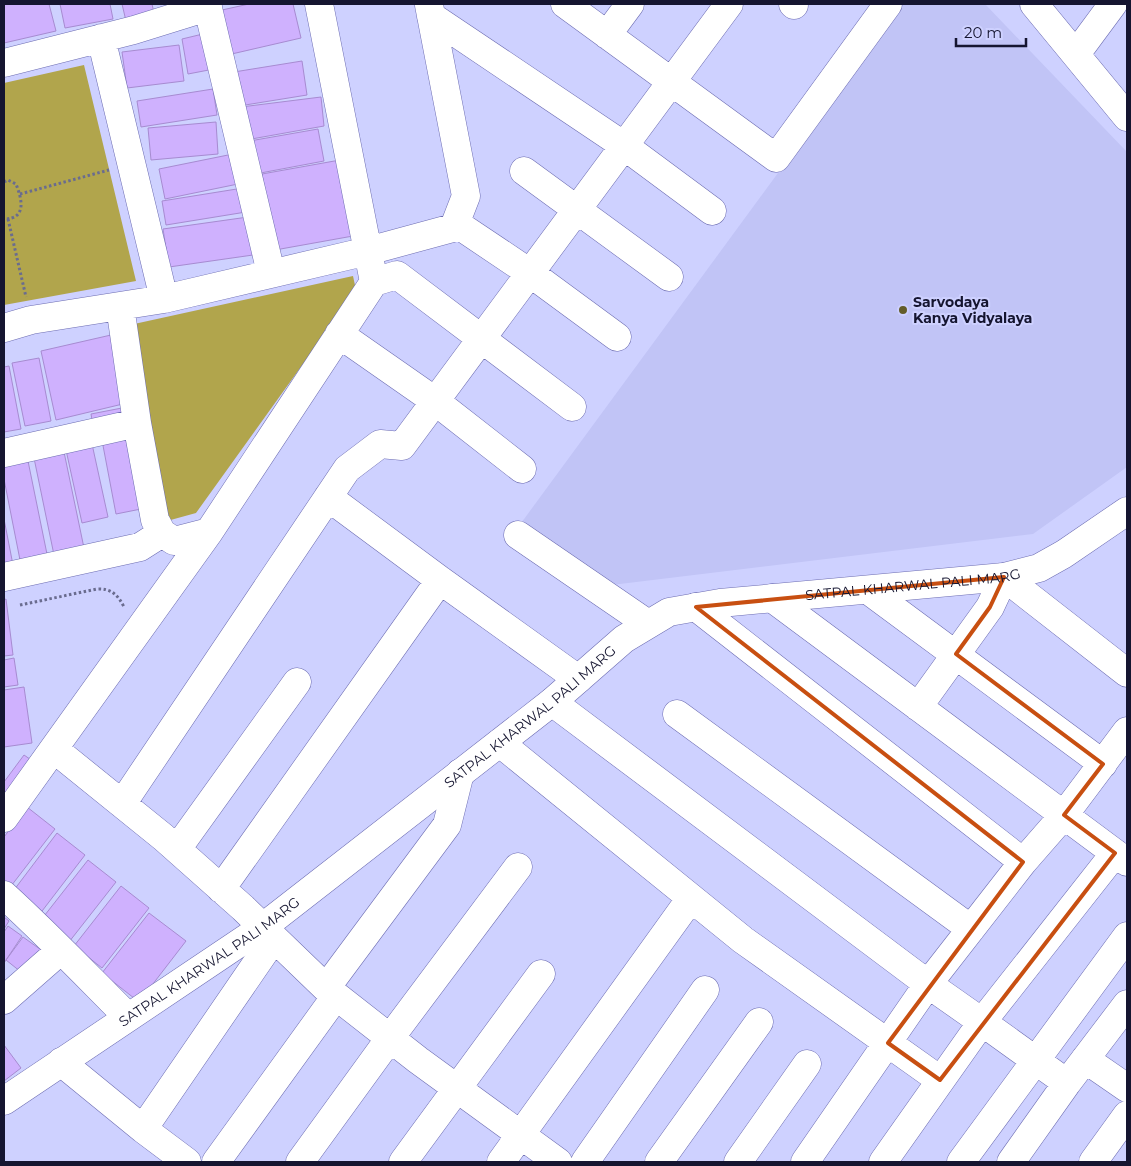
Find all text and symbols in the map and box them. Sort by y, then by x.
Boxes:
scale bar [956,15,1026,47]
text: 20 m [964,23,1002,42]
place label: Sarvodaya Kanya Vidyalaya [913,293,1032,327]
marker: Sarvodaya Kanya Vidyalaya [897,304,909,316]
street label: SATPAL KHARWAL PALI MARG [804,564,1022,604]
street label: SATPAL KHARWAL PALI MARG [440,641,620,792]
street label: SATPAL KHARWAL PALI MARG [115,893,303,1030]

